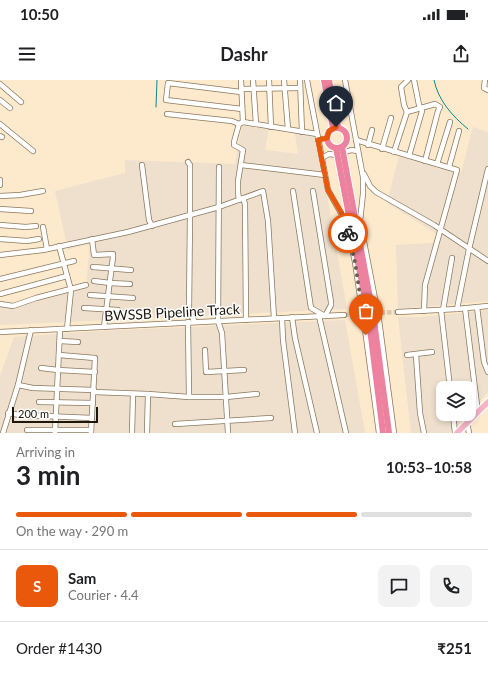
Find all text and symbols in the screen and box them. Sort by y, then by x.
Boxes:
text: 10:50 [20,5,59,23]
icon: menu [16,43,38,65]
text: Dashr [220,43,268,65]
icon: share [450,43,472,65]
pin [319,86,353,127]
icon: home [325,92,347,114]
courier [328,213,368,253]
icon: bike [337,222,359,244]
pin [349,294,383,335]
street label: BWSSB Pipeline Track [104,300,241,324]
icon: bag [355,300,377,322]
map controls [436,381,476,421]
button: layers [436,381,476,421]
scale bar [12,405,98,424]
text: 200 m [18,407,49,420]
text: Arriving in [16,444,75,460]
text: 10:53–10:58 [386,458,472,476]
text: 3 min [16,459,80,491]
text: On the way · 290 m [16,523,128,539]
button: chat [378,565,420,607]
button: phone [430,565,472,607]
text: Sam [68,569,96,587]
text: S [33,577,41,595]
text: Courier · 4.4 [68,587,139,603]
text: Order #1430 [16,639,102,657]
text: ₹251 [437,639,472,657]

